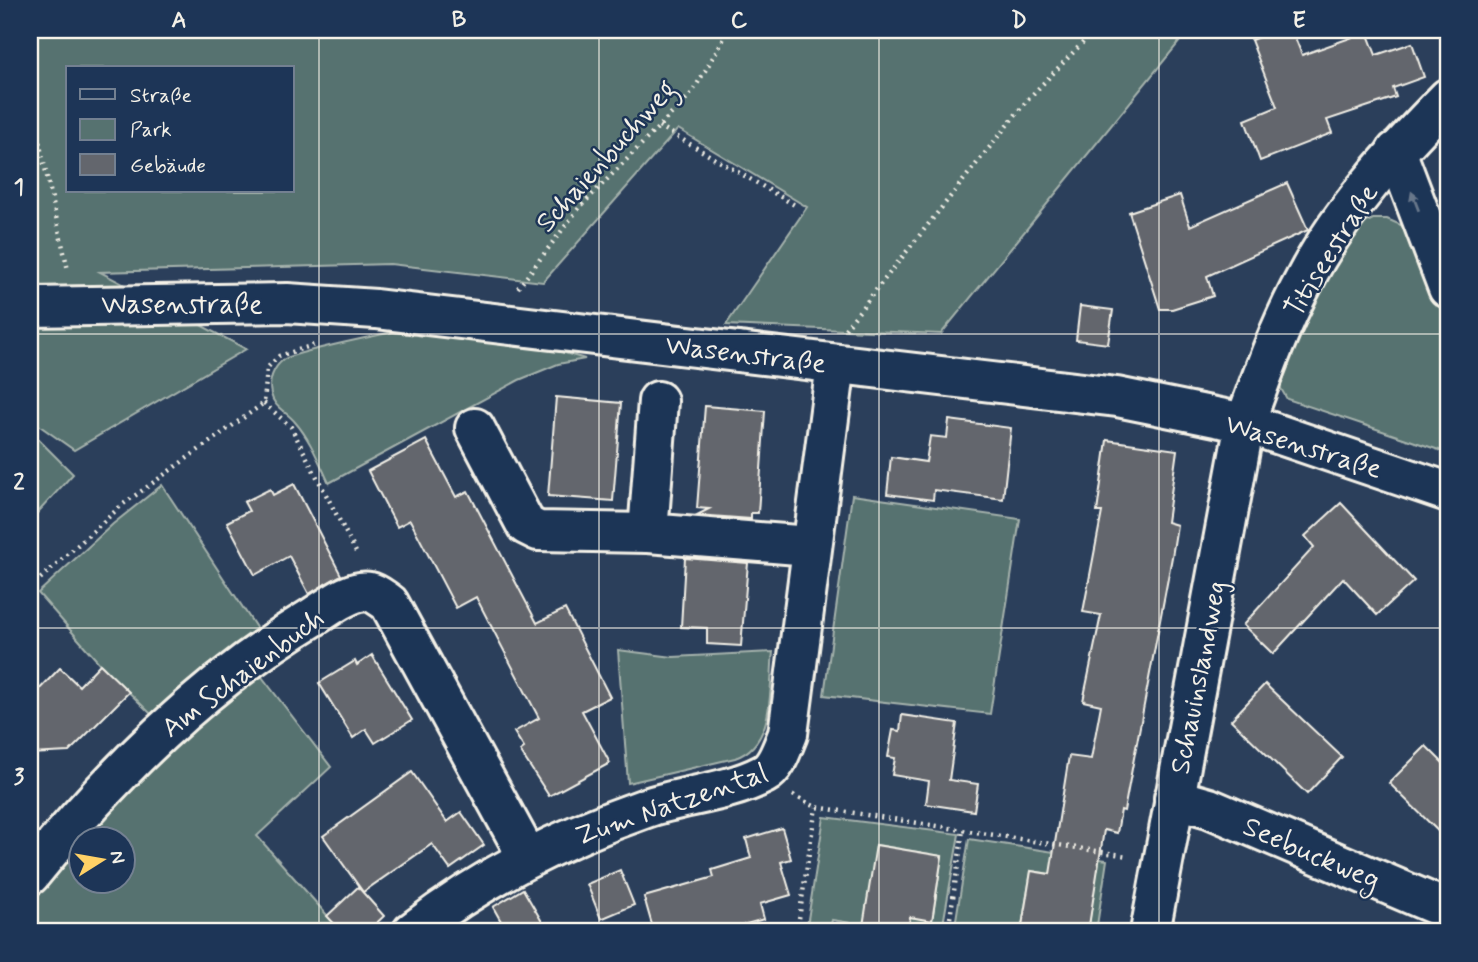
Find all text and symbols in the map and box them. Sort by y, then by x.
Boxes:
text: A [171,6,187,36]
text: B [452,6,467,36]
text: C [731,6,748,36]
text: D [1011,6,1027,36]
text: E [1292,6,1306,36]
legend [66,66,294,192]
street label: Schaienbuchweg [528,72,688,243]
text: Straße [130,82,192,110]
text: Park [130,116,172,144]
text: Gebäude [130,152,206,180]
text: 1 [14,173,24,203]
street label: Titiseestraße [1276,178,1388,325]
one-way arrow [1410,191,1421,212]
street label: Wasenstraße [101,287,263,324]
street label: Wasenstraße [663,327,828,384]
street label: Wasenstraße [1221,406,1386,489]
text: 2 [13,468,25,498]
street label: Schauinslandweg [1163,578,1236,777]
street label: Am Schaienbuch [155,601,332,747]
street label: Zum Natzental [571,755,773,856]
text: 3 [14,763,25,793]
street label: Seebuckweg [1236,809,1385,902]
north arrow [66,825,136,895]
text: N [104,848,131,866]

